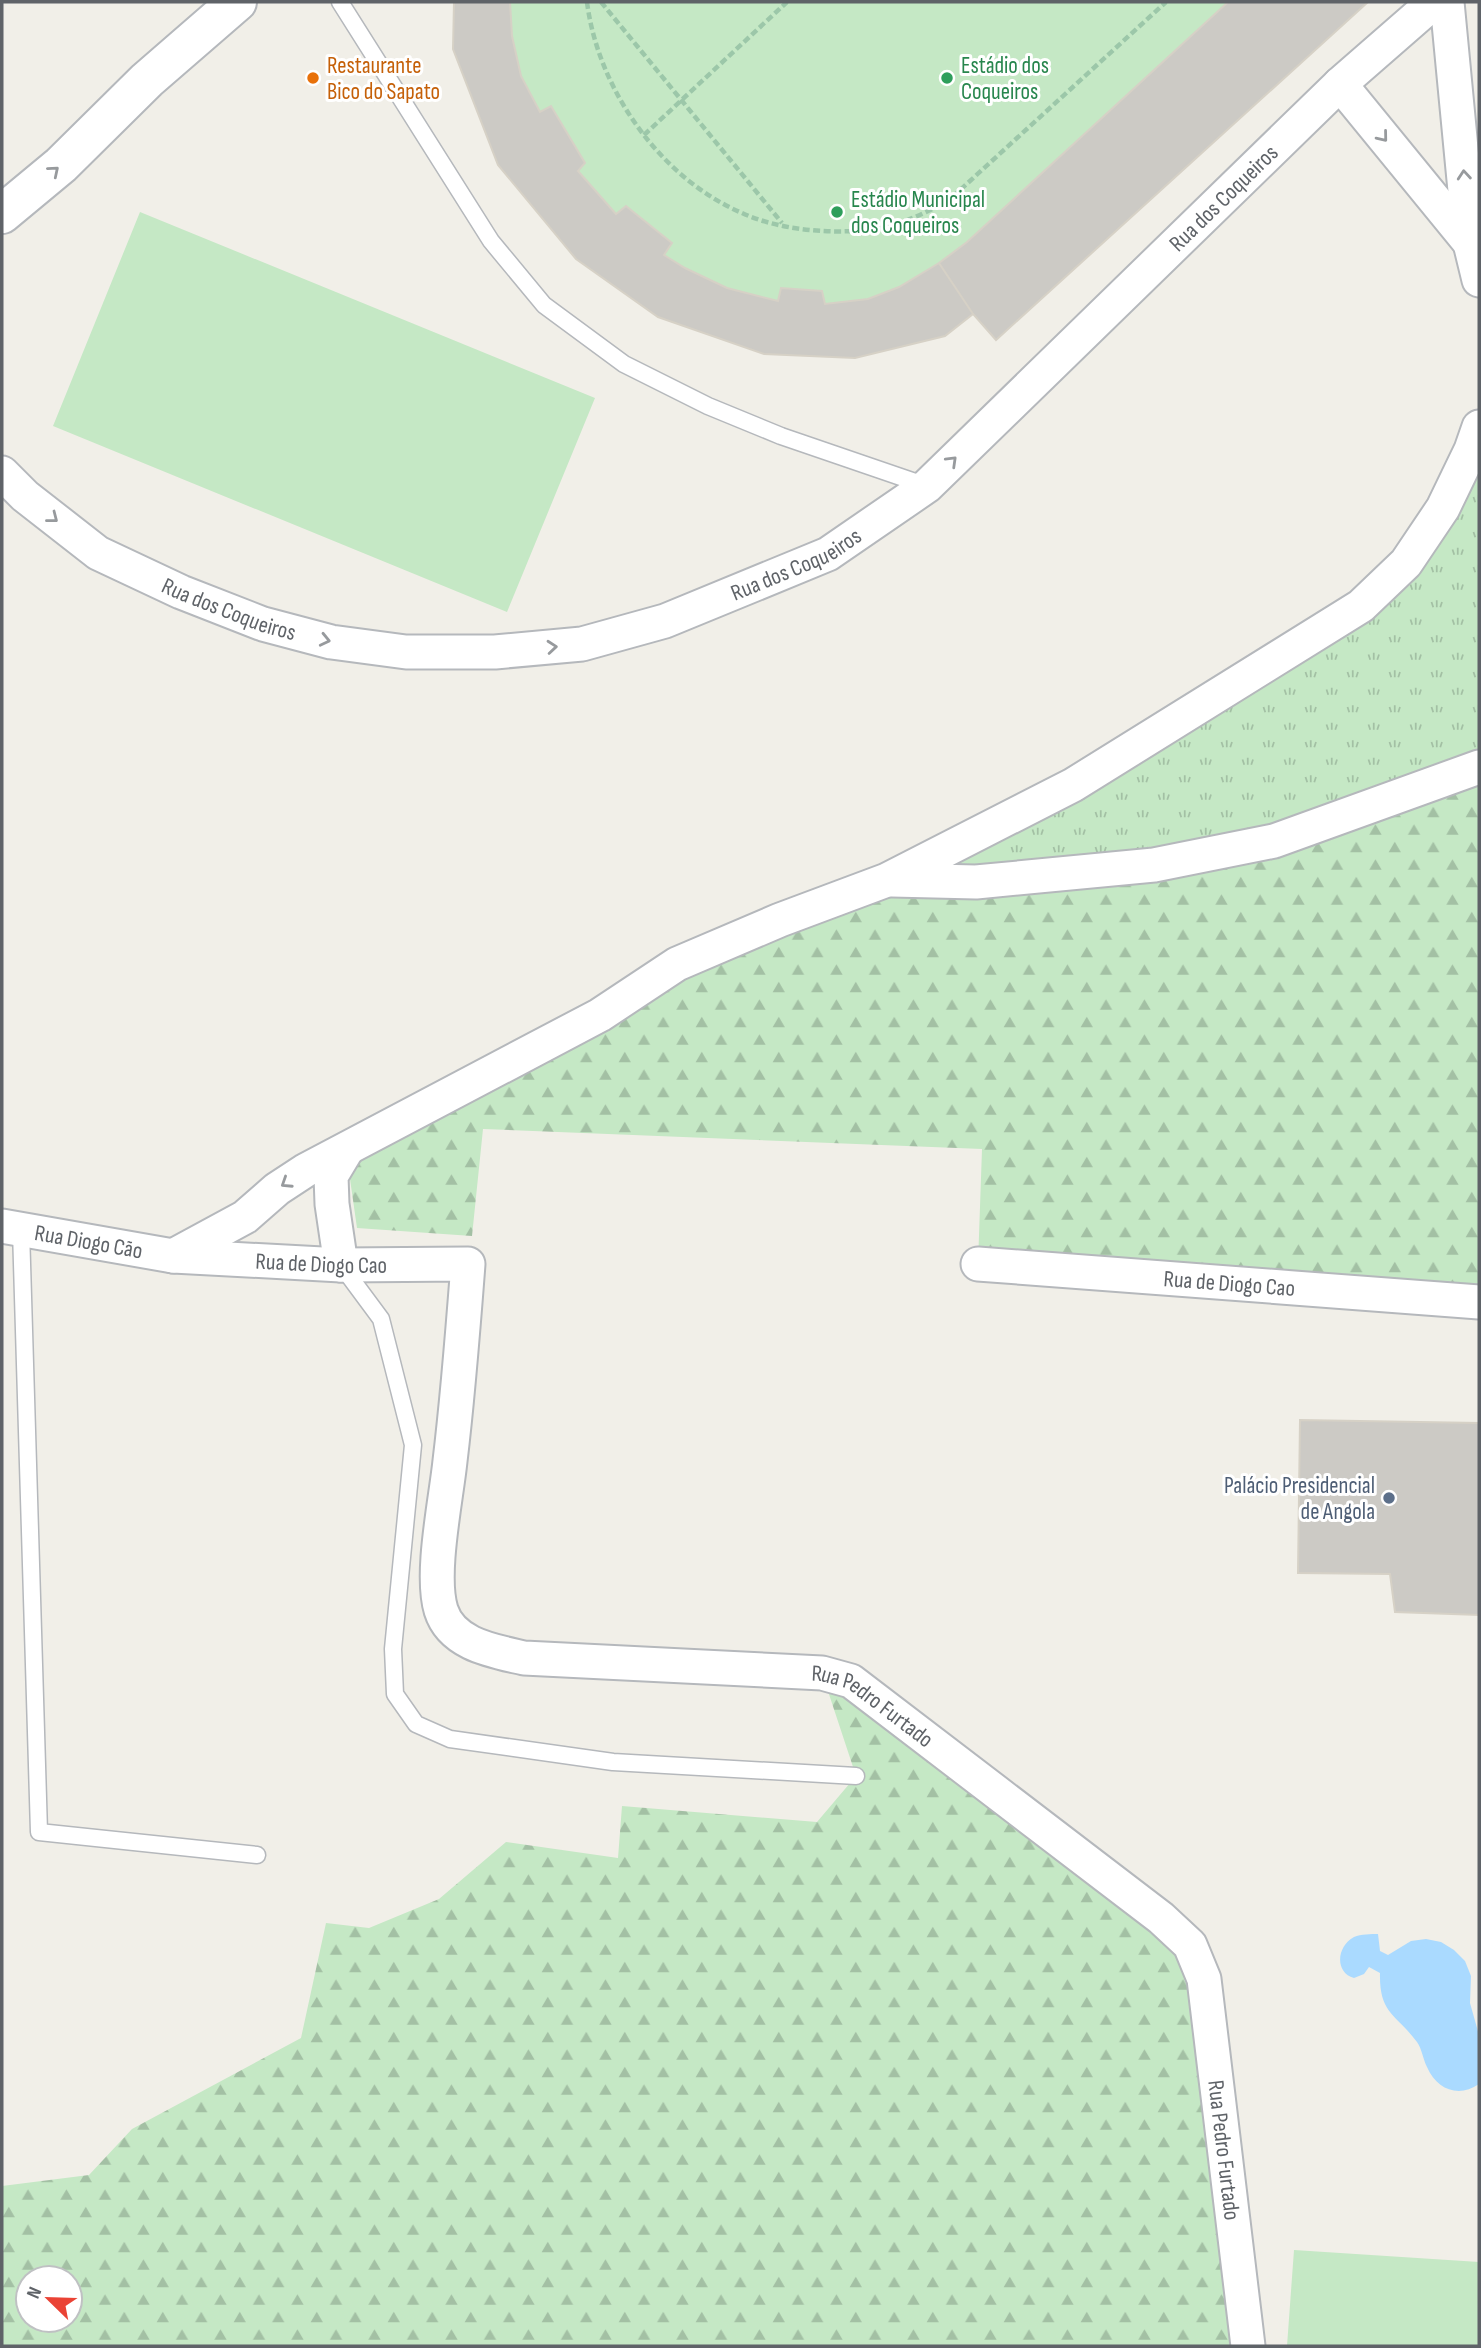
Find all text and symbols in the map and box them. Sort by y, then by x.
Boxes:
place label: Restaurante Bico do Sapato [327,52,440,106]
place label: Estádio dos Coqueiros [961,52,1049,106]
marker: Restaurante Bico do Sapato [305,70,321,86]
marker: Estádio dos Coqueiros [939,70,955,86]
one-way arrow [1375,128,1387,141]
street label: Rua dos Coqueiros [1164,139,1284,258]
one-way arrow [46,167,59,179]
one-way arrow [1456,169,1471,181]
place label: Estádio Municipal dos Coqueiros [851,186,985,240]
marker: Estádio Municipal dos Coqueiros [829,204,845,220]
one-way arrow [944,456,957,469]
one-way arrow [46,509,58,522]
street label: Rua dos Coqueiros [727,522,867,607]
street label: Rua dos Coqueiros [157,572,299,647]
one-way arrow [319,632,331,647]
one-way arrow [547,640,558,655]
one-way arrow [281,1175,294,1188]
street label: Rua Diogo Cão [32,1219,145,1265]
street label: Rua de Diogo Cao [255,1247,387,1280]
street label: Rua de Diogo Cao [1162,1265,1296,1303]
place label: Palácio Presidencial de Angola [1224,1472,1375,1526]
marker: Palácio Presidencial de Angola [1381,1490,1397,1506]
street label: Rua Pedro Furtado [811,1659,939,1754]
street label: Rua Pedro Furtado [1201,2079,1246,2222]
north arrow [14,2264,84,2334]
text: N [22,2284,47,2302]

